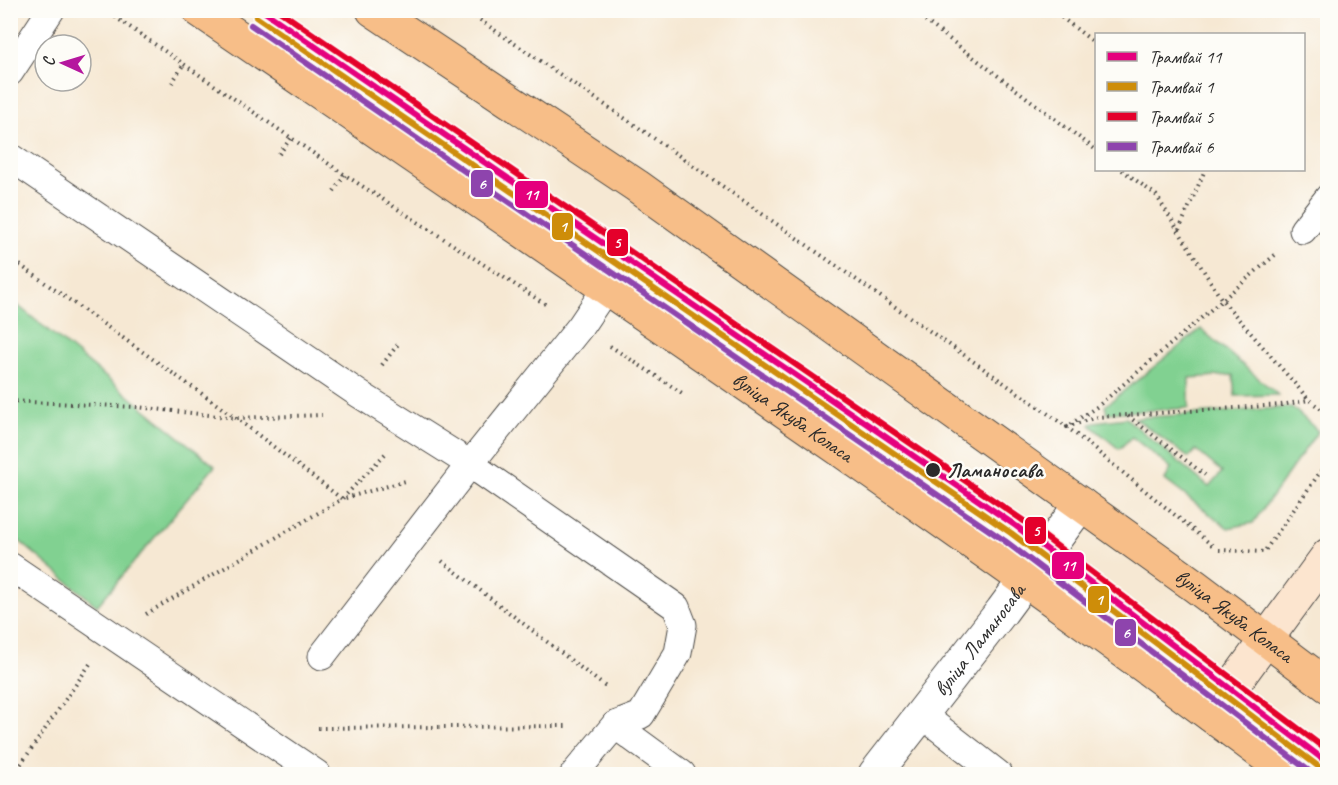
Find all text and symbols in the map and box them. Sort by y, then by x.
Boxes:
north arrow [33,33,93,93]
legend [1095,33,1305,171]
text: Трамвай 11 [1149,46,1223,68]
text: С [39,55,59,67]
text: Трамвай 1 [1149,76,1215,98]
text: Трамвай 5 [1149,106,1215,128]
text: Трамвай 6 [1149,136,1215,158]
line badge: 6 [470,169,494,198]
text: 6 [478,174,487,194]
line badge: 11 [514,180,549,209]
text: 11 [524,185,540,205]
line badge: 1 [551,212,574,241]
text: 1 [559,217,568,237]
line badge: 5 [606,228,629,257]
text: 5 [614,233,623,253]
street label: вуліца Якуба Коласа [728,366,860,469]
place label: Ламаносава [947,457,1045,483]
marker: Ламаносава [924,461,942,479]
line badge: 5 [1024,516,1047,545]
text: 5 [1033,521,1042,541]
line badge: 11 [1051,551,1085,580]
text: 11 [1061,556,1077,576]
street label: вуліца Якуба Коласа [1170,563,1300,670]
street label: вуліца Ламаносава [928,576,1032,701]
line badge: 1 [1087,585,1110,614]
text: 1 [1095,590,1104,610]
line badge: 6 [1114,618,1137,647]
text: 6 [1122,623,1131,643]

